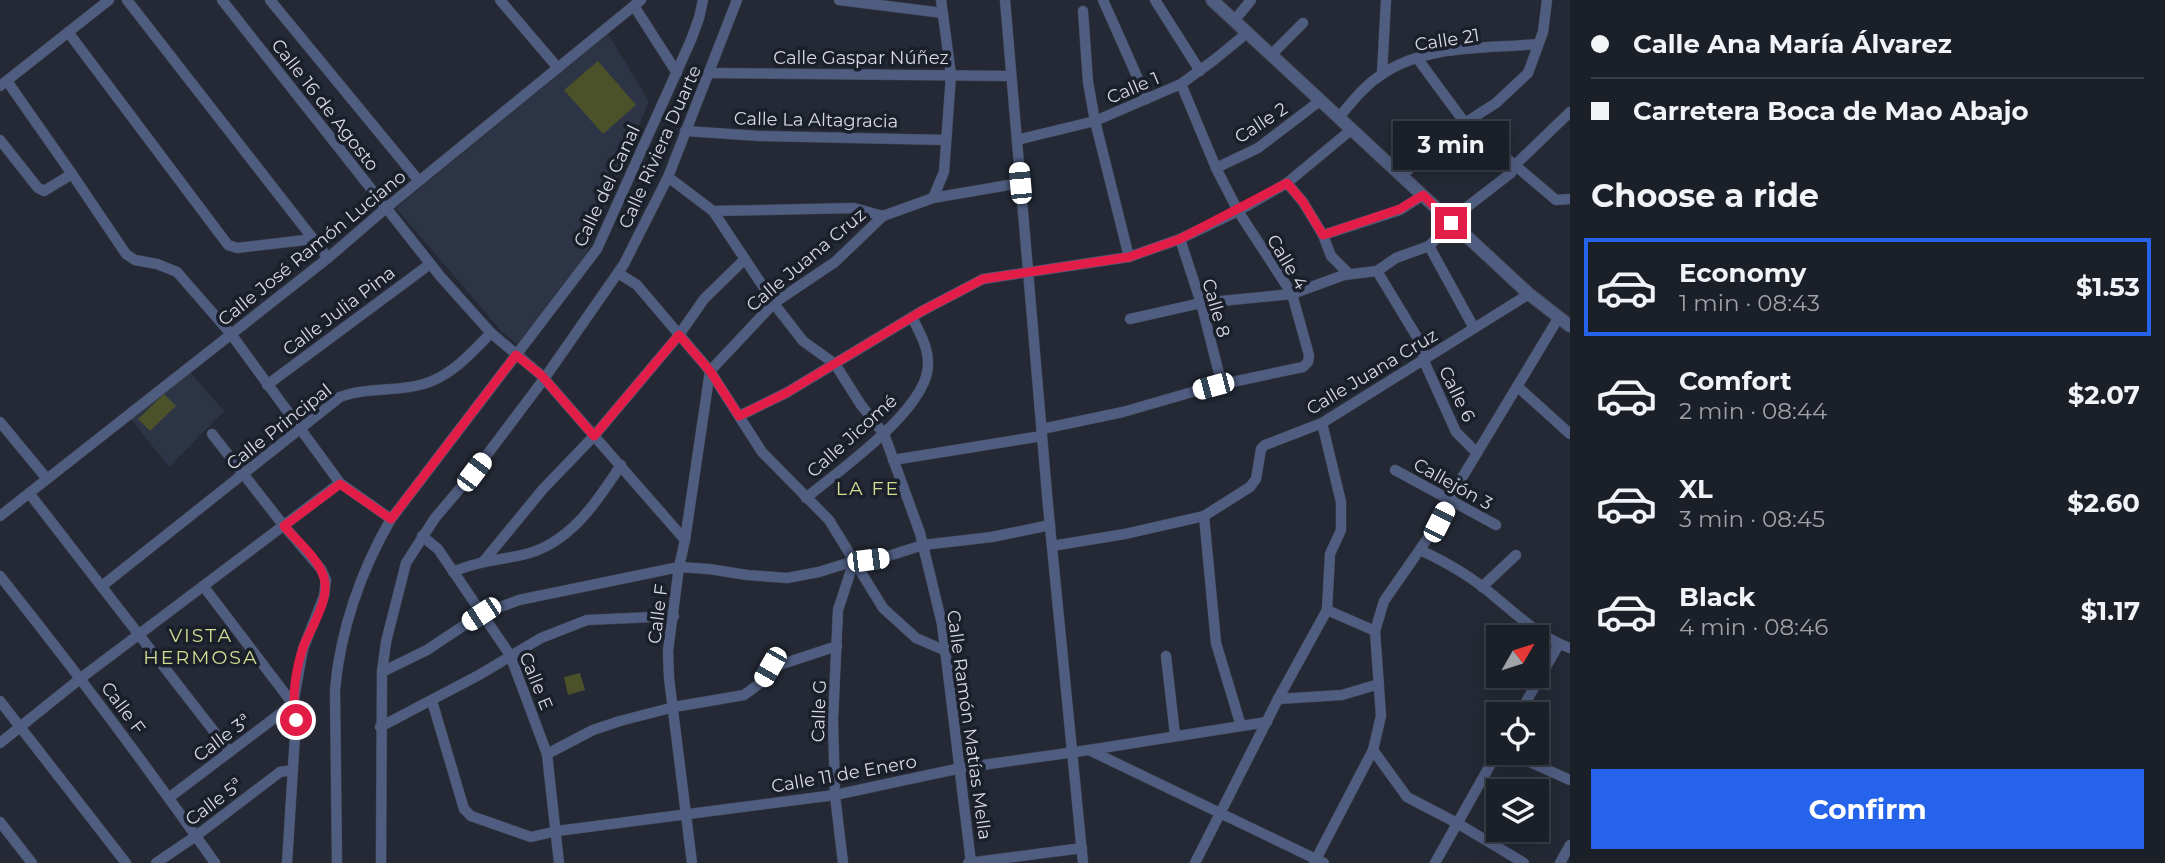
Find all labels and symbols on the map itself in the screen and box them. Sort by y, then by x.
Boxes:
street label: Calle 21 [1413,24,1481,56]
street label: Calle 16 de Agosto [266,34,384,176]
street label: Calle Gaspar Núñez [773,47,949,69]
street label: Calle Riviera Duarte [614,62,706,232]
street label: Calle 1 [1103,67,1163,109]
street label: Calle 2 [1230,98,1292,148]
street label: Calle La Altagracia [734,108,898,132]
street label: Calle del Canal [569,122,645,250]
callout: 3 min [1393,122,1509,170]
car [1008,161,1033,205]
street label: Calle José Ramón Luciano [214,165,410,331]
street label: Calle Juana Cruz [742,204,870,316]
route end [1435,207,1467,239]
street label: Calle 4 [1262,230,1312,294]
street label: Calle Julia Pina [278,262,400,360]
street label: Calle 8 [1197,276,1235,340]
street label: Calle Juana Cruz [1302,324,1442,420]
street label: Calle 6 [1434,362,1480,426]
car [1190,370,1237,402]
street label: Calle Principal [222,379,336,475]
street label: Calle Jicomé [802,390,902,482]
car [453,449,496,495]
street label: Callejón 3 [1410,453,1496,515]
district label: LA FE [836,477,900,500]
car [1421,499,1458,545]
car [846,547,891,573]
street label: Calle F [643,583,673,645]
car [458,594,505,634]
street label: Calle Ramón Matías Mella [942,609,996,841]
district label: VISTA HERMOSA [143,624,259,669]
north arrow [1486,625,1549,688]
car [751,644,790,690]
street label: Calle E [514,649,558,713]
street label: Calle F [96,677,150,739]
street label: Calle G [807,679,831,743]
route start [280,704,312,736]
street label: Calle 3ª [189,709,255,767]
street label: Calle 11 de Enero [770,750,918,798]
street label: Calle 5ª [181,773,247,831]

